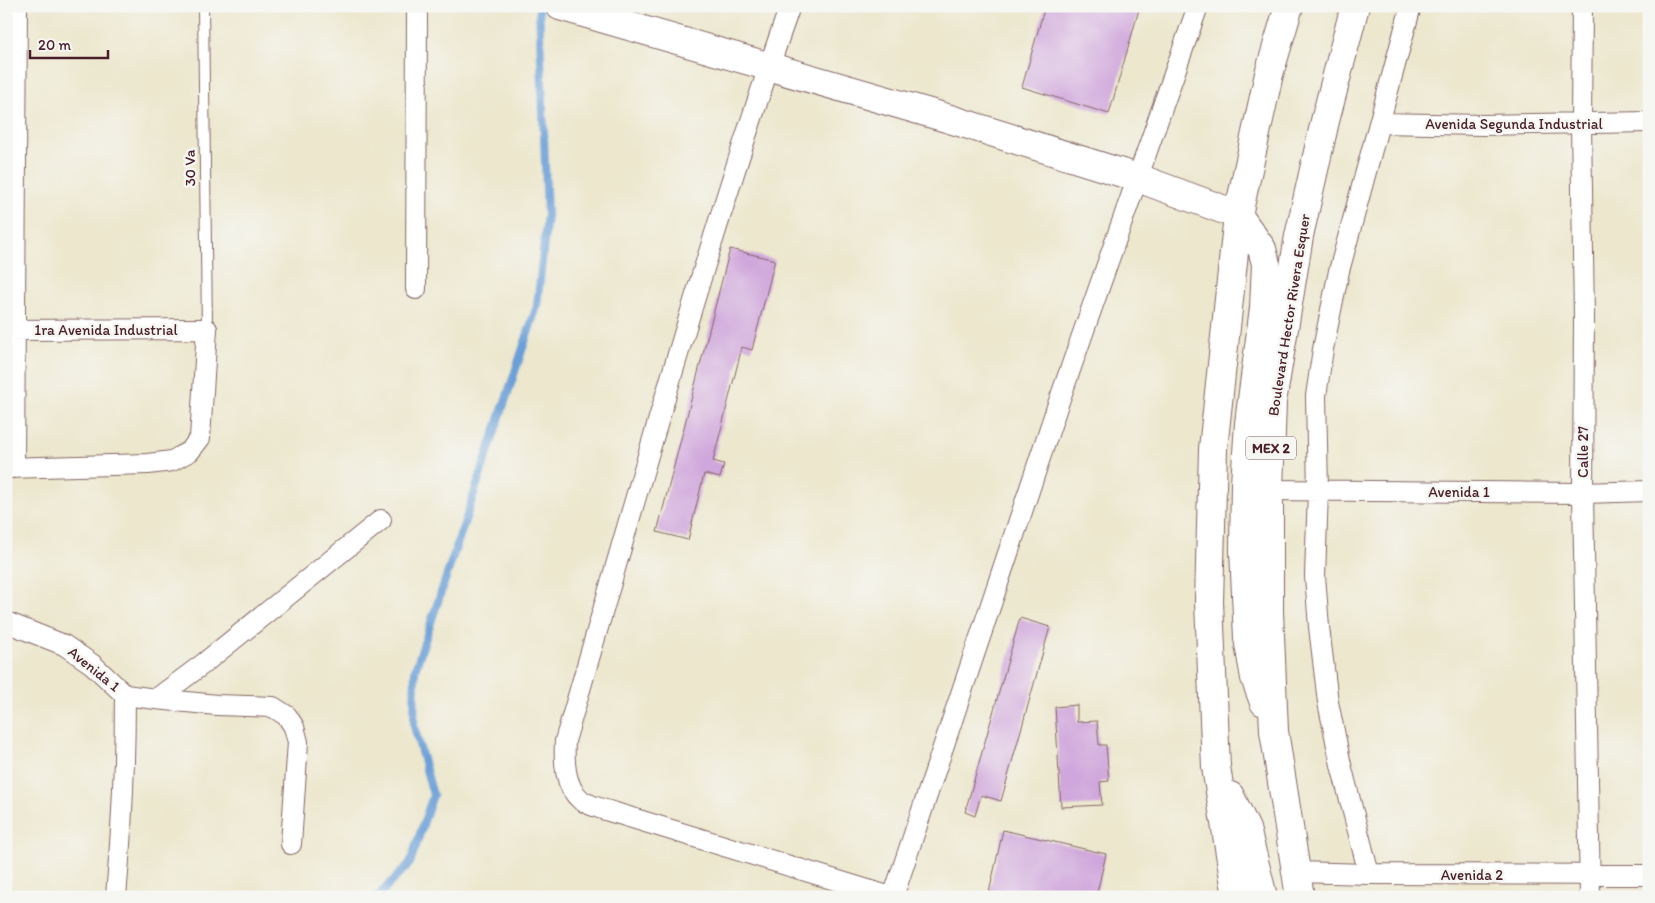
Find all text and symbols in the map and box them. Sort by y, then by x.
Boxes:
scale bar [30,28,108,60]
text: 20 m [38,36,72,54]
street label: Avenida Segunda Industrial [1425,115,1604,133]
street label: 30 Va [181,149,199,187]
street label: Boulevard Hector Rivera Esquer [1264,213,1314,417]
street label: 1ra Avenida Industrial [34,321,179,339]
street label: Calle 27 [1574,426,1592,478]
road number: MEX 2 [1246,436,1296,459]
street label: Avenida 1 [1428,483,1490,501]
street label: Avenida 1 [64,643,124,695]
street label: Avenida 2 [1441,866,1503,884]

